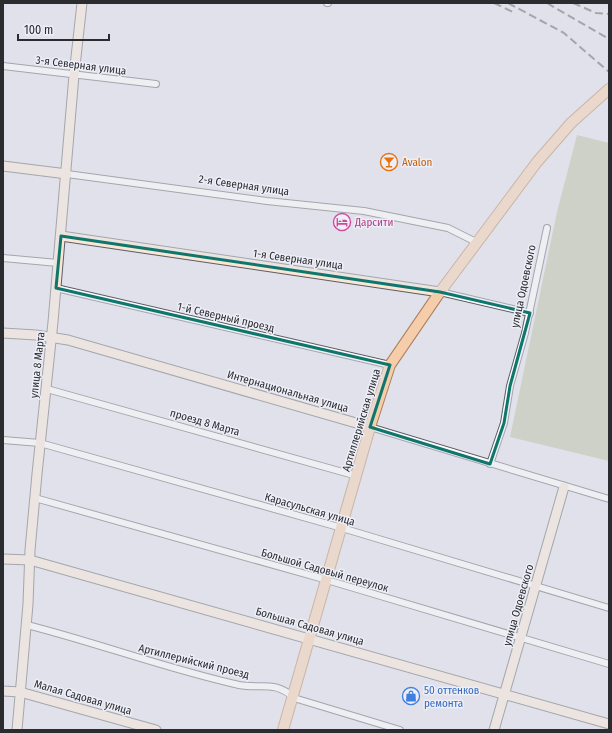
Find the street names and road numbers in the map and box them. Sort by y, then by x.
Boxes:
street label: 3-я Северная улица [35,53,127,78]
street label: 2-я Северная улица [198,173,290,198]
street label: улица Одоевского [508,243,539,329]
street label: 1-я Северная улица [252,247,344,272]
street label: 1-й Северный проезд [176,300,276,335]
street label: улица 8 Марта [28,331,47,399]
street label: Артиллерийская улица [340,367,383,473]
street label: Интернациональная улица [226,368,350,415]
street label: проезд 8 Марта [169,406,241,439]
street label: Карасульская улица [263,490,356,529]
street label: Большой Садовый переулок [260,546,391,595]
street label: улица Одоевского [501,563,536,648]
street label: Большая Садовая улица [254,605,366,648]
street label: Артиллерийский проезд [137,641,251,682]
street label: Малая Садовая улица [33,677,133,718]

